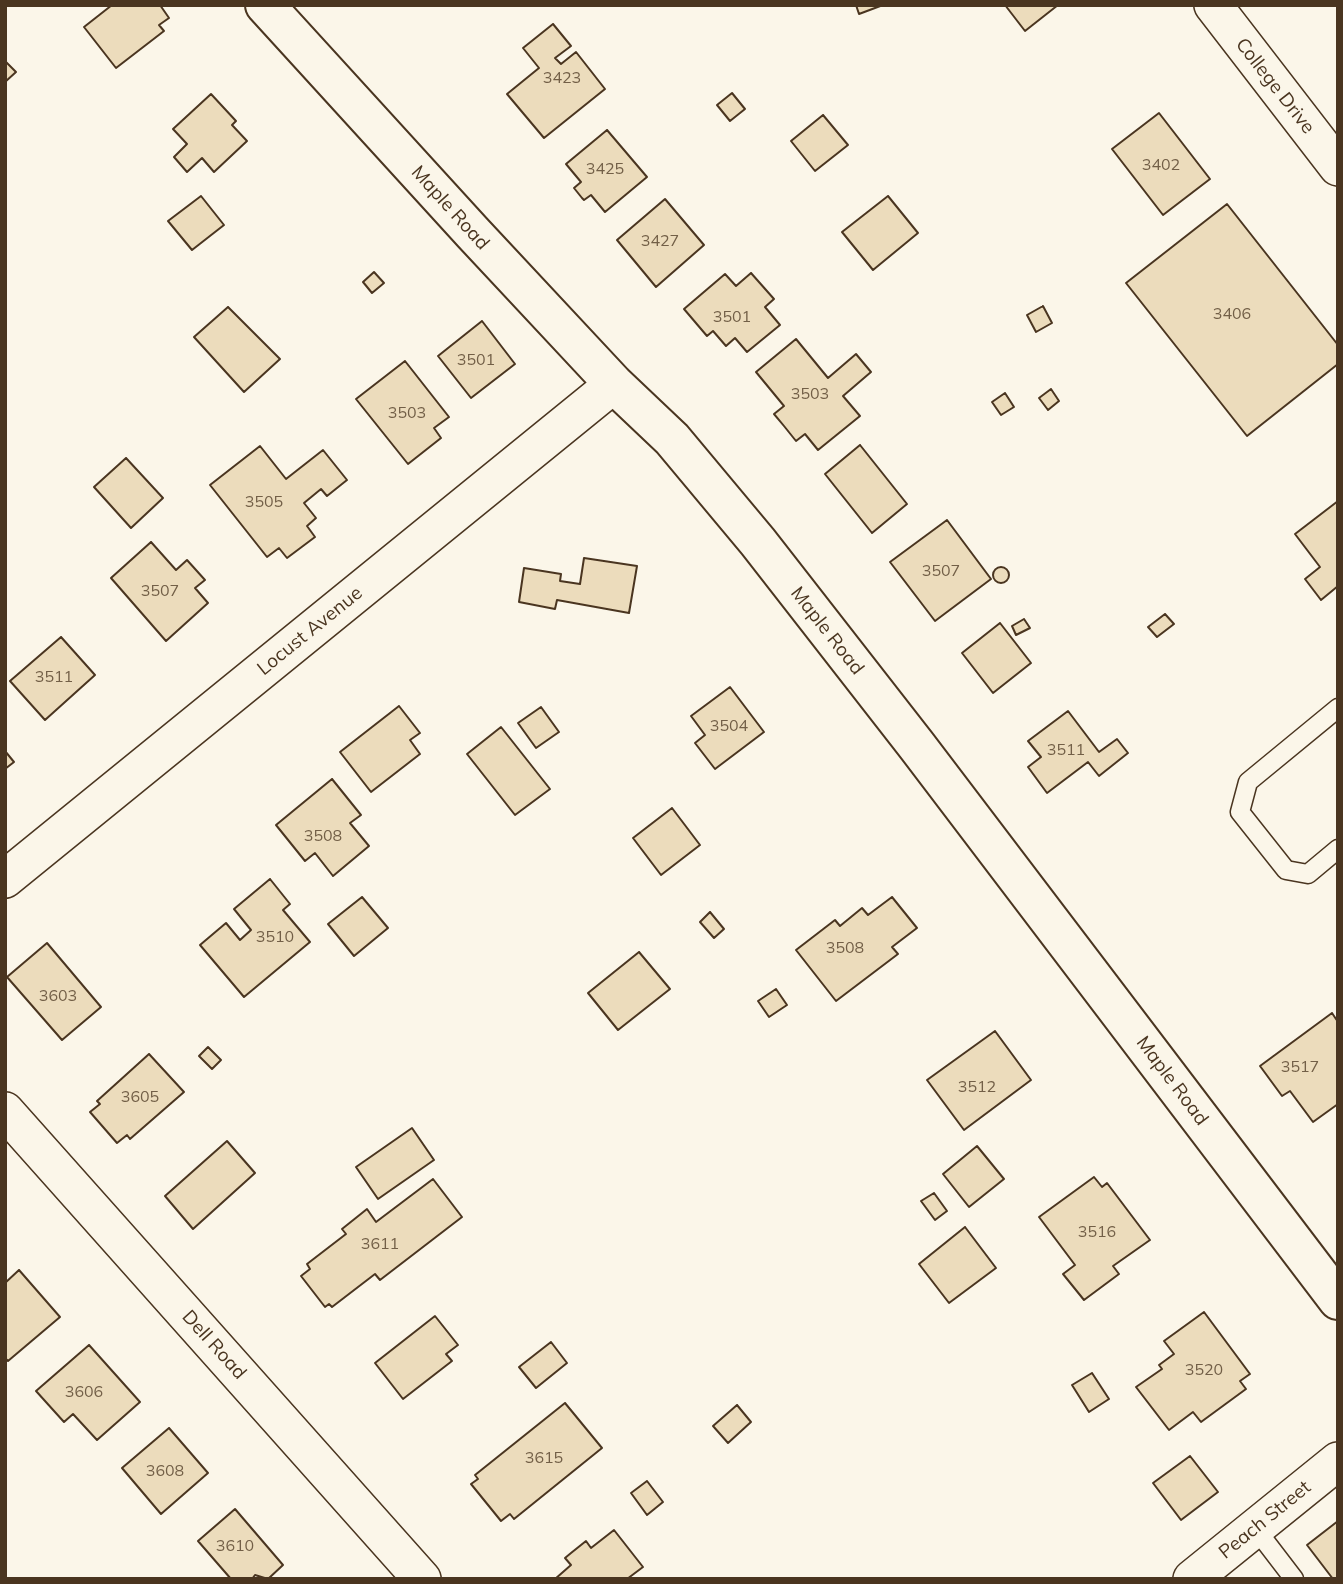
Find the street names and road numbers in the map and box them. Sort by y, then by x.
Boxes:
street label: College Drive [1231,34,1319,138]
street label: Maple Road [406,161,494,255]
street label: Locust Avenue [253,582,367,680]
street label: Maple Road [786,582,868,680]
street label: Maple Road [1131,1032,1213,1130]
street label: Dell Road [177,1306,251,1384]
street label: Peach Street [1214,1476,1316,1564]

